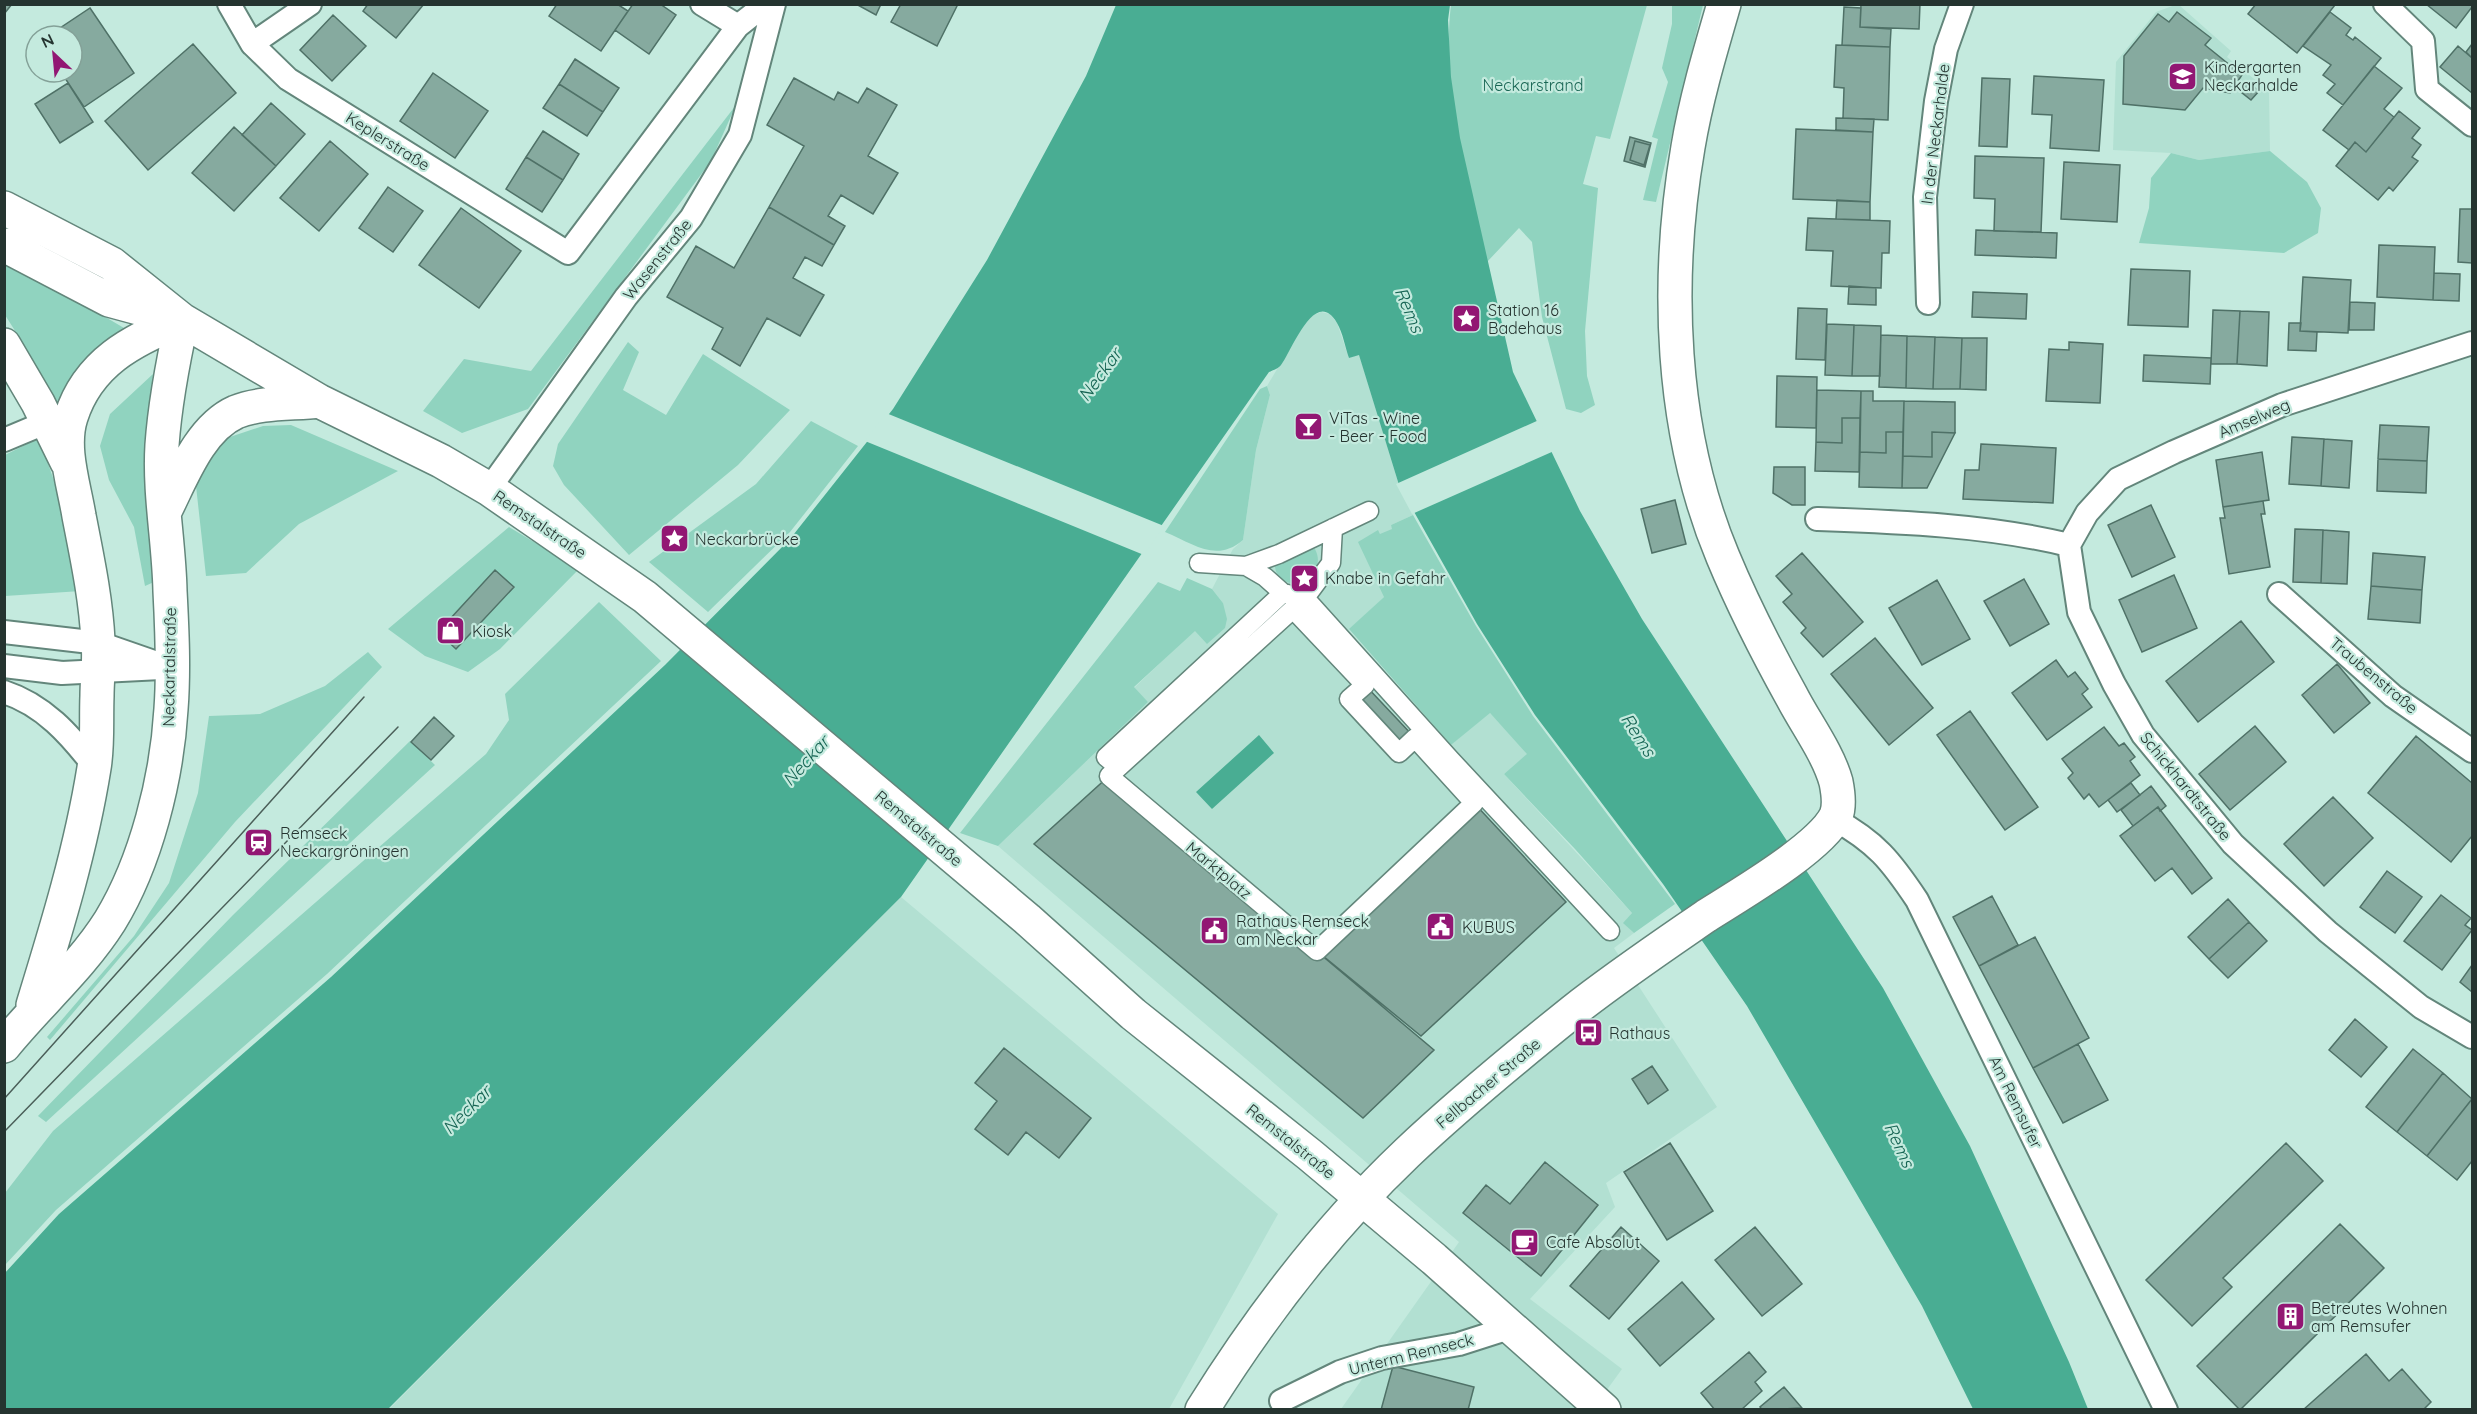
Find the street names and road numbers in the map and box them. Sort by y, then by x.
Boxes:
street label: In der Neckarhalde [1916,63,1954,205]
street label: Keplerstraße [342,107,434,175]
street label: Wasenstraße [618,215,696,303]
street label: Amselweg [2215,394,2293,442]
street label: Remstalstraße [490,486,590,562]
street label: Neckartalstraße [158,607,180,727]
street label: Traubenstraße [2326,632,2422,718]
street label: Schickhardtstraße [2136,728,2236,844]
street label: Remstalstraße [871,786,967,870]
street label: Marktplatz [1182,837,1256,903]
street label: Fellbacher Straße [1432,1033,1544,1133]
street label: Am Remsufer [1985,1052,2047,1152]
street label: Remstalstraße [1243,1099,1339,1183]
street label: Unterm Remseck [1347,1329,1475,1379]

